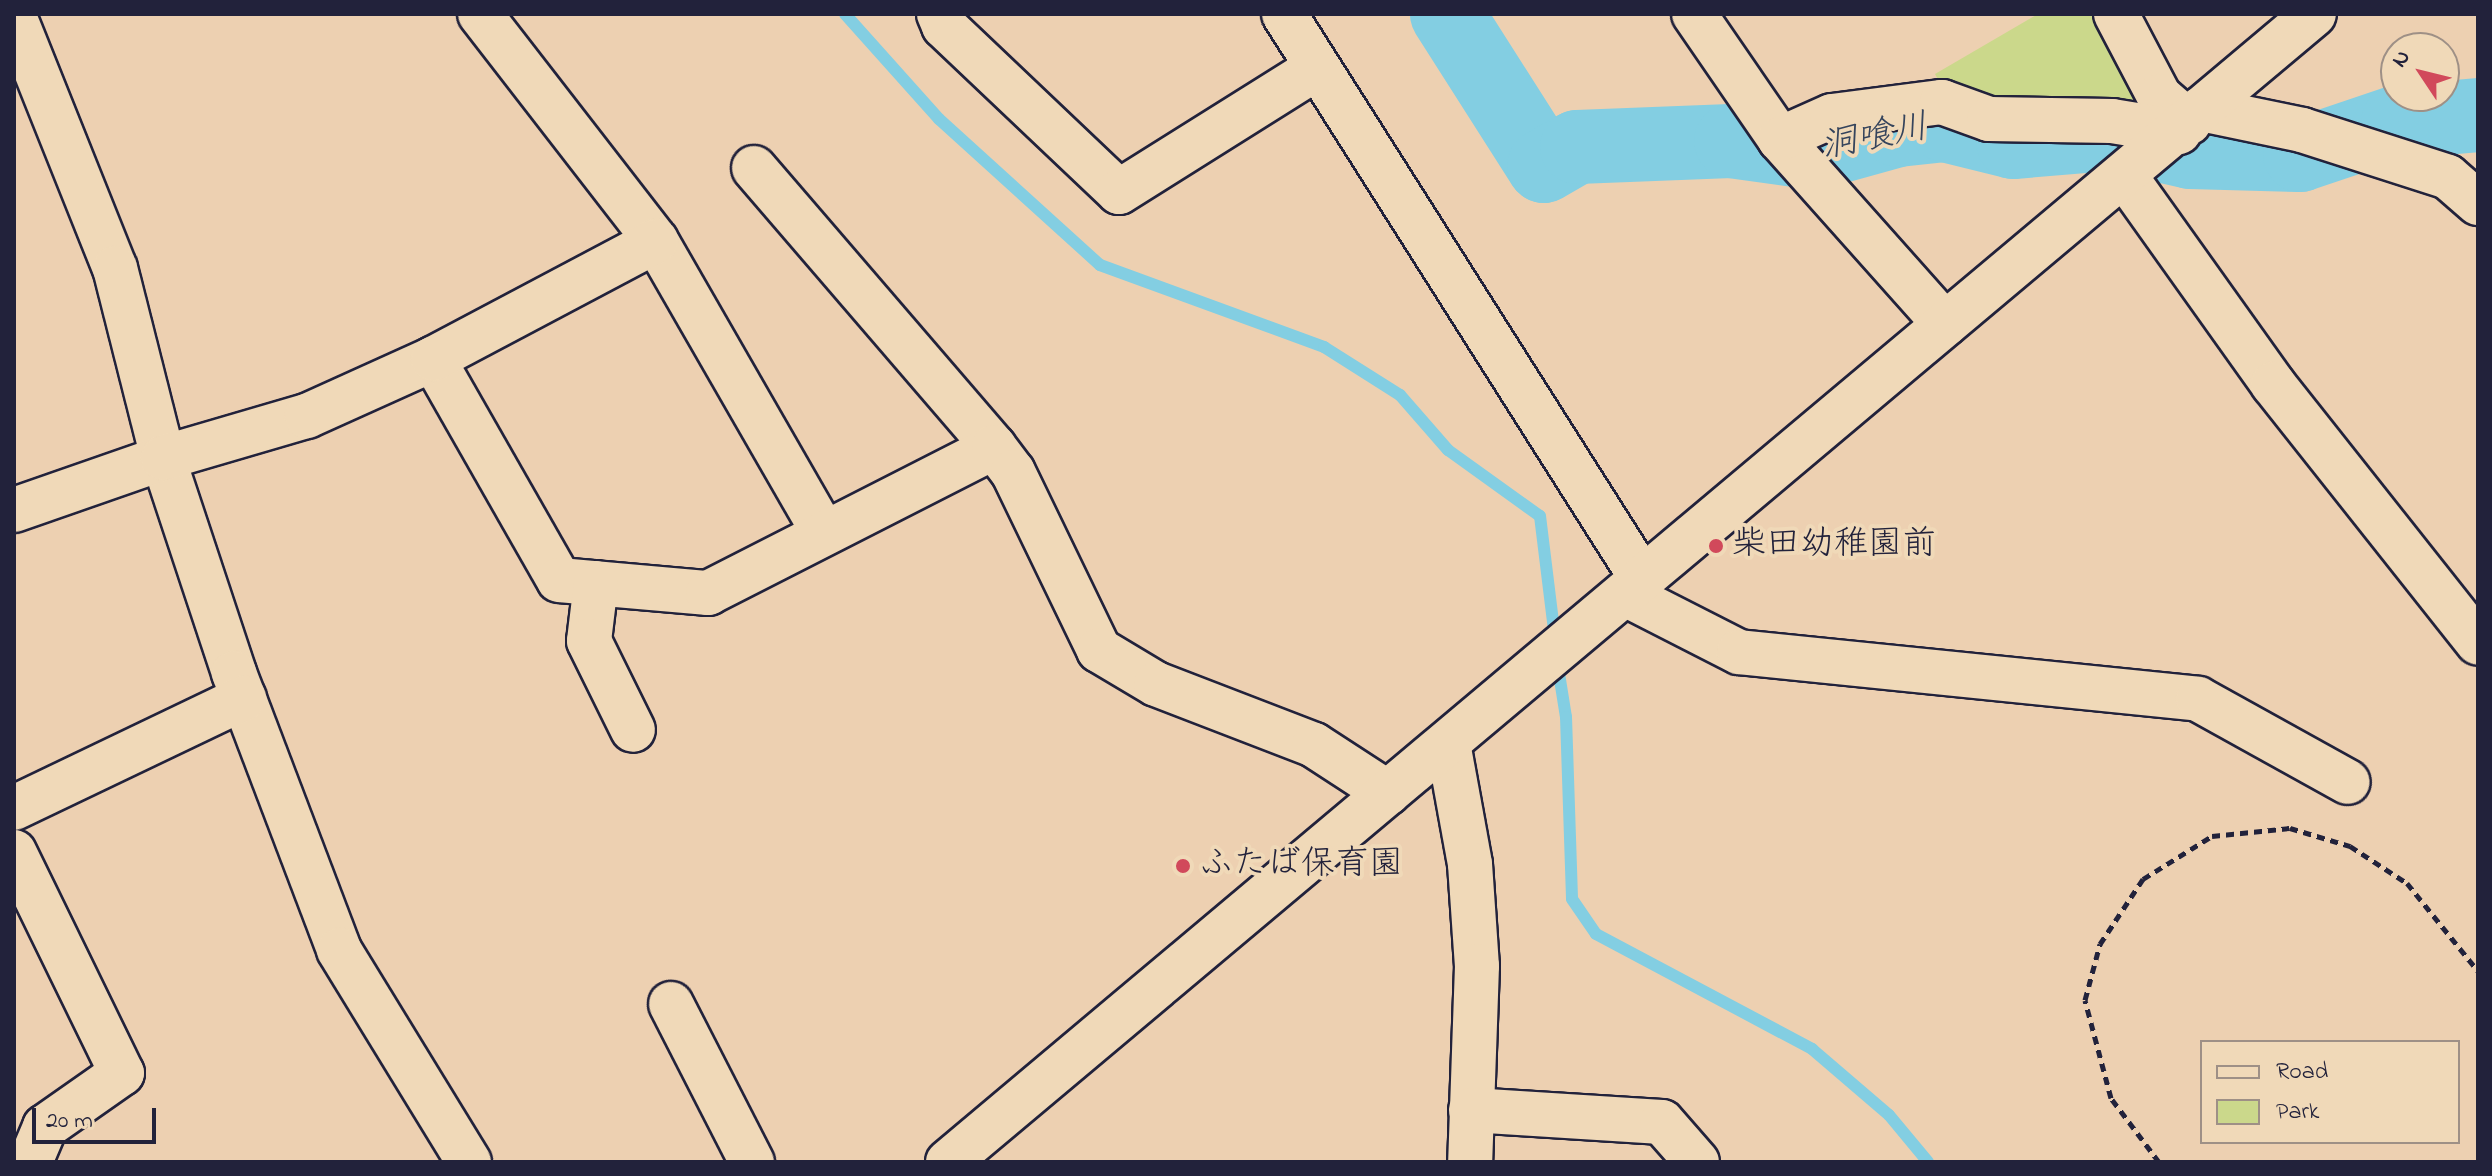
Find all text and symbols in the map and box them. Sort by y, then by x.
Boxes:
north arrow [2380,32,2460,112]
text: N [2385,44,2419,75]
water label: 洞喰川 [1818,106,1932,170]
place label: 柴田幼稚園前 [1732,526,1936,566]
marker: 柴田幼稚園前 [1707,537,1725,555]
place label: ふたば保育園 [1199,846,1403,886]
marker: ふたば保育園 [1174,857,1192,875]
legend [2200,1040,2460,1144]
text: Road [2276,1055,2328,1090]
scale bar [36,1092,160,1142]
text: Park [2276,1095,2319,1130]
text: 20 m [46,1104,93,1139]

